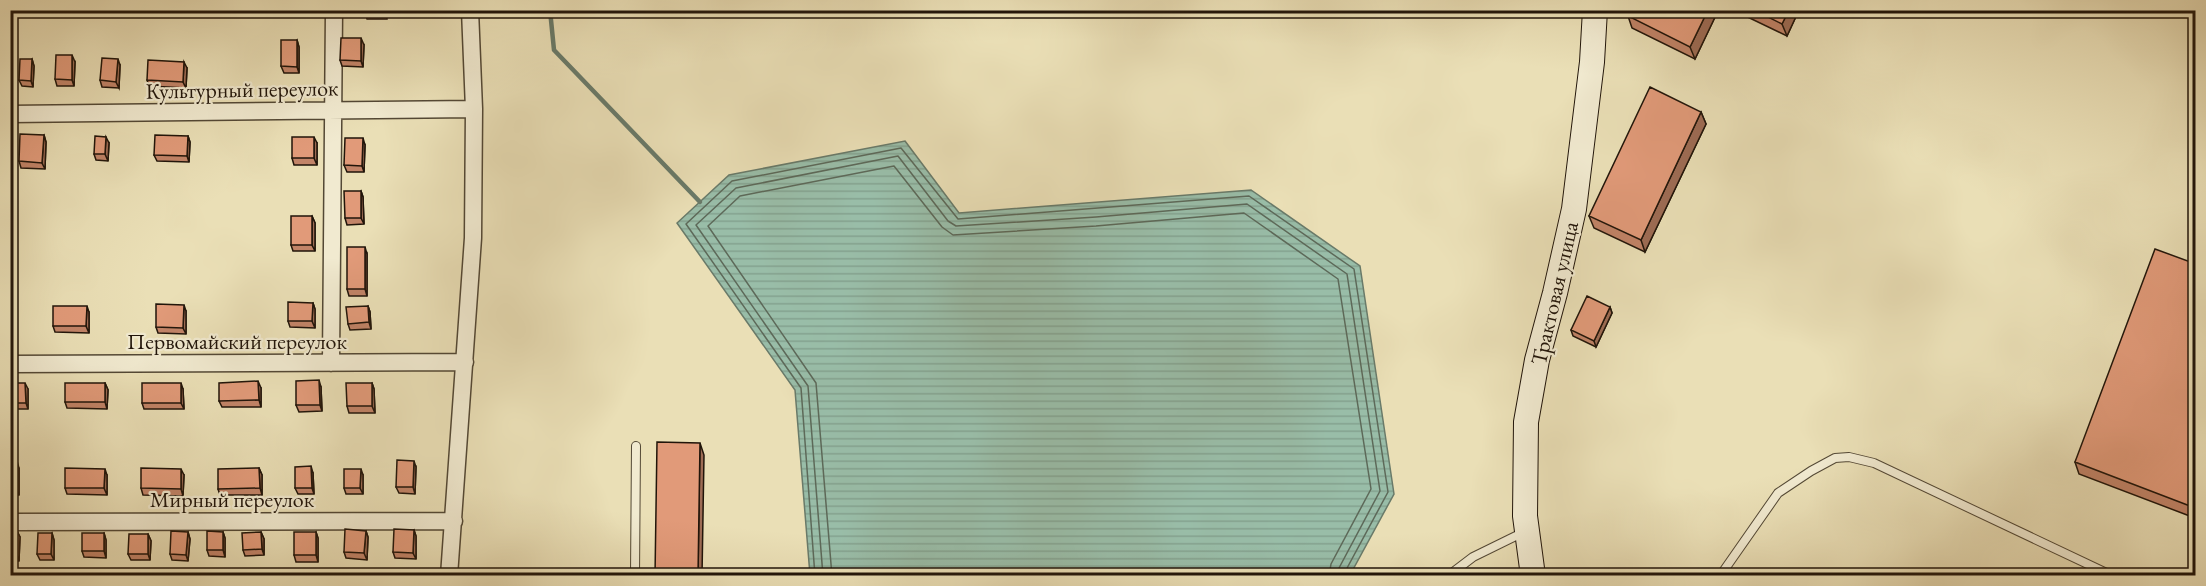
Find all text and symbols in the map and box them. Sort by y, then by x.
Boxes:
street label: Культурный переулок [145,73,339,106]
street label: Трактовая улица [1524,218,1585,368]
street label: Первомайский переулок [127,327,347,356]
street label: Мирный переулок [150,485,315,514]

